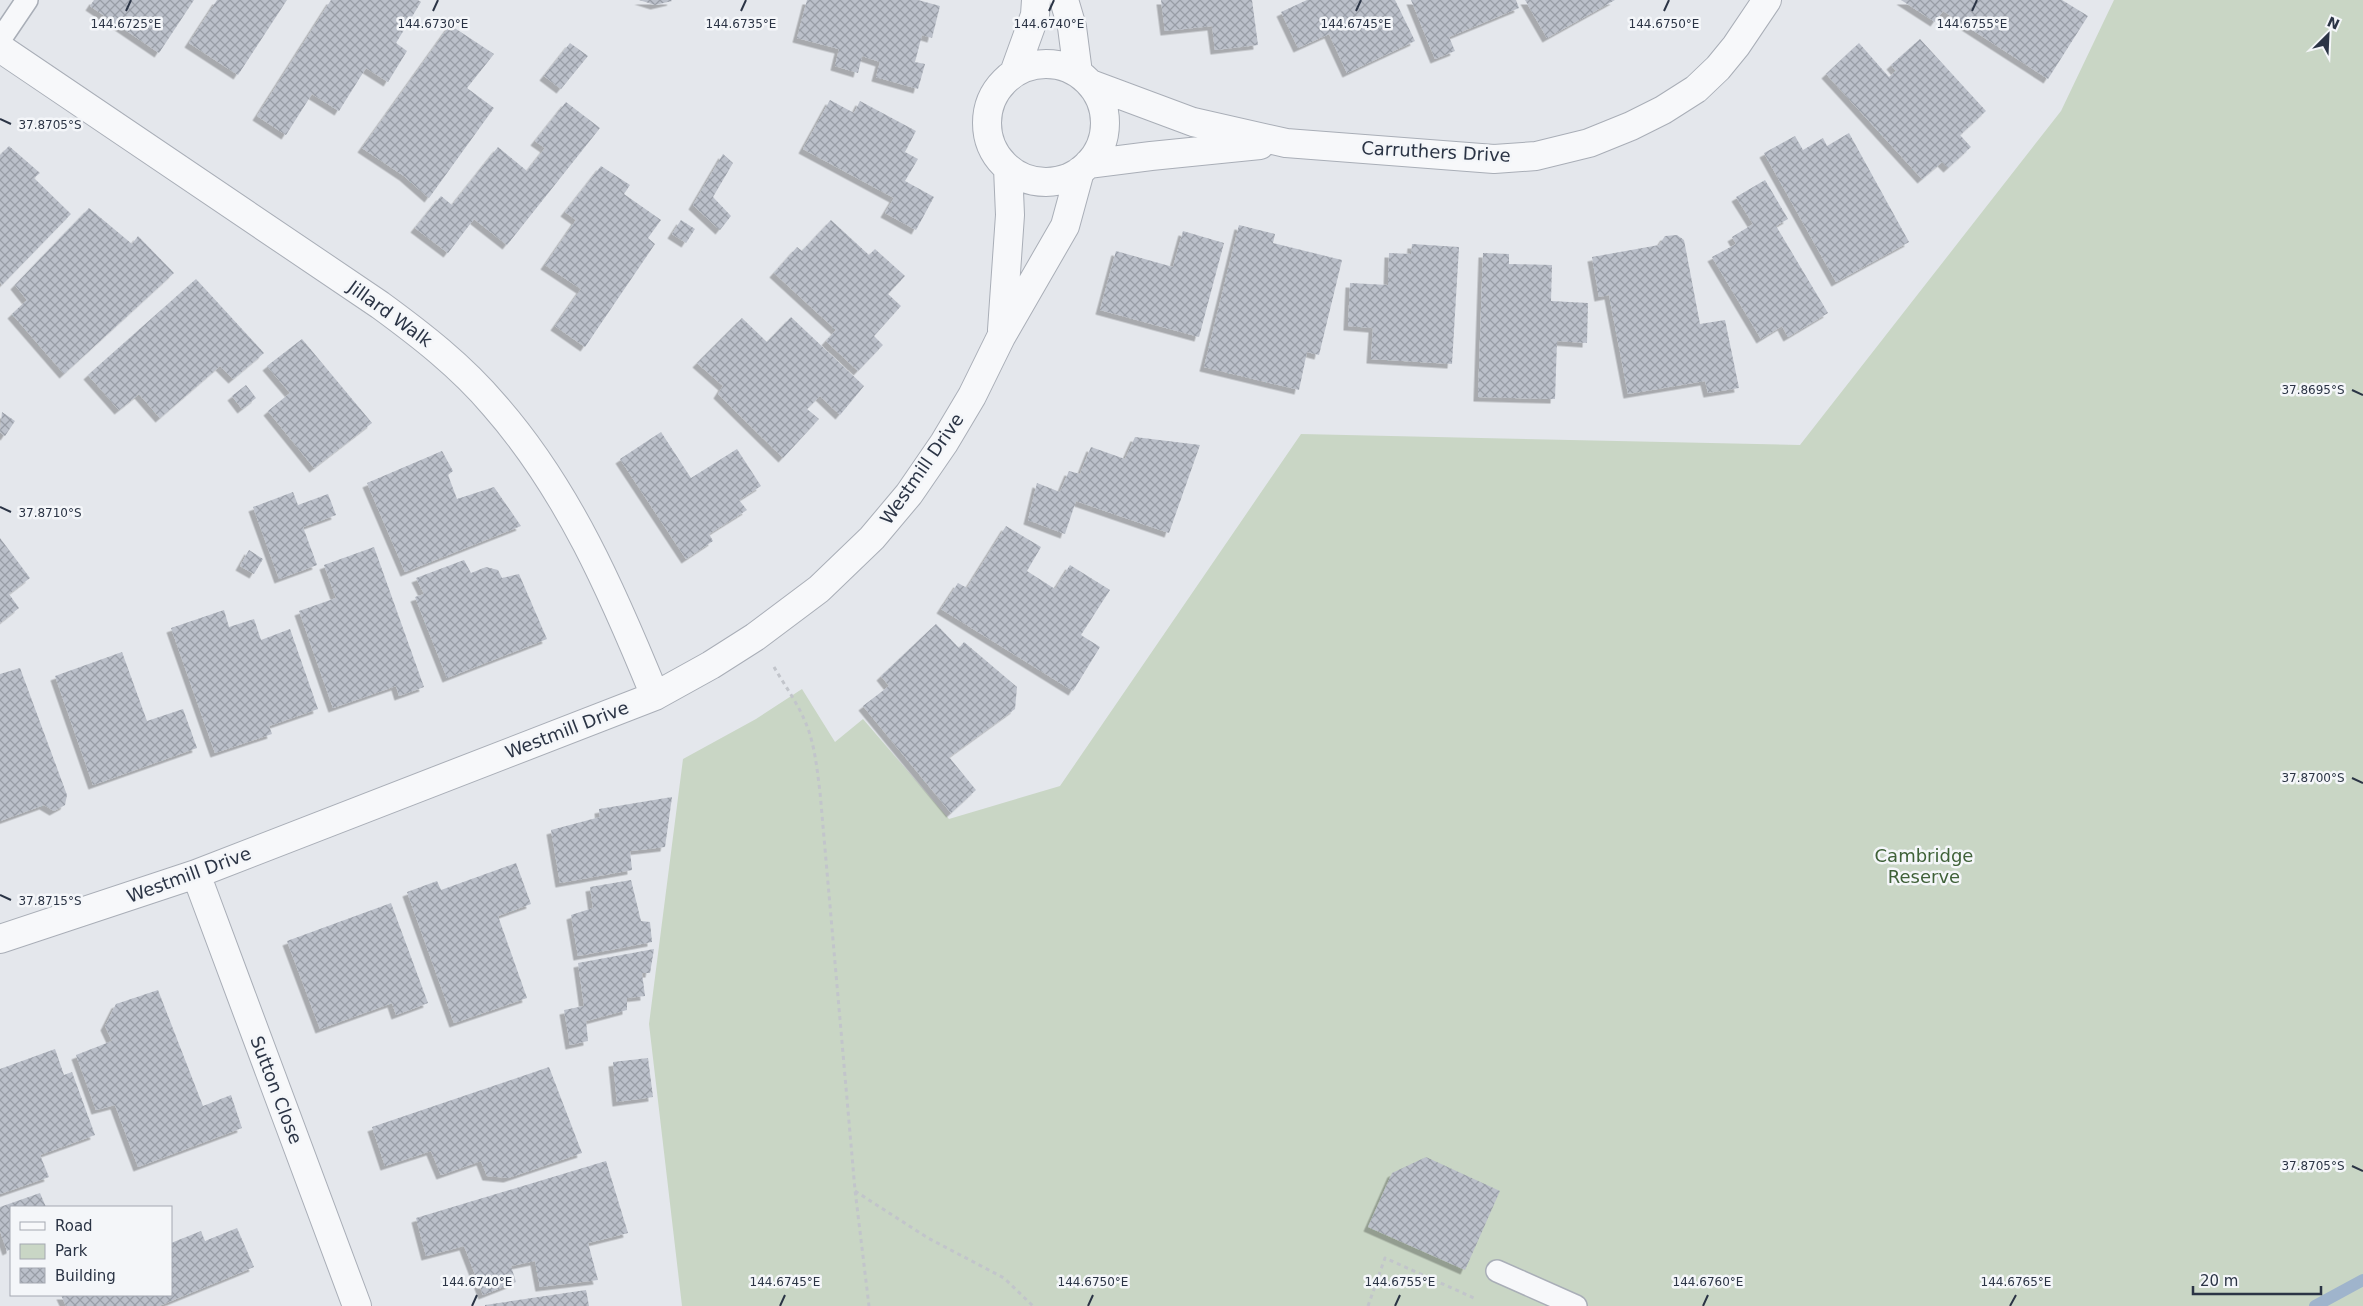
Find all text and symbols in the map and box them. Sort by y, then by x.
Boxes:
north arrow [2303,10,2353,60]
text: N [2325,13,2342,33]
text: 144.6725°E [91,17,161,31]
text: 144.6730°E [398,17,468,31]
text: 144.6735°E [706,17,776,31]
text: 144.6740°E [1014,17,1084,31]
text: 144.6745°E [1321,17,1391,31]
text: 144.6750°E [1629,17,1699,31]
text: 144.6755°E [1937,17,2007,31]
text: 37.8705°S [18,118,82,132]
street label: Carruthers Drive [1361,137,1511,166]
street label: Jillard Walk [343,276,437,351]
text: 37.8695°S [2281,383,2345,397]
street label: Westmill Drive [876,409,968,528]
text: 37.8710°S [18,506,82,520]
street label: Westmill Drive [502,696,631,763]
text: 37.8700°S [2281,771,2345,785]
street label: Westmill Drive [124,842,254,907]
park label: Cambridge Reserve [1875,845,1973,887]
text: 37.8715°S [18,894,82,908]
street label: Sutton Close [246,1033,307,1147]
text: 37.8705°S [2281,1159,2345,1173]
legend [10,1206,172,1296]
text: Road [55,1217,93,1235]
text: Park [55,1242,88,1260]
scale bar [2193,1264,2320,1296]
text: Building [55,1267,116,1285]
text: 20 m [2200,1272,2238,1290]
text: 144.6740°E [442,1275,512,1289]
text: 144.6745°E [750,1275,820,1289]
text: 144.6750°E [1058,1275,1128,1289]
text: 144.6755°E [1365,1275,1435,1289]
text: 144.6760°E [1673,1275,1743,1289]
text: 144.6765°E [1981,1275,2051,1289]

